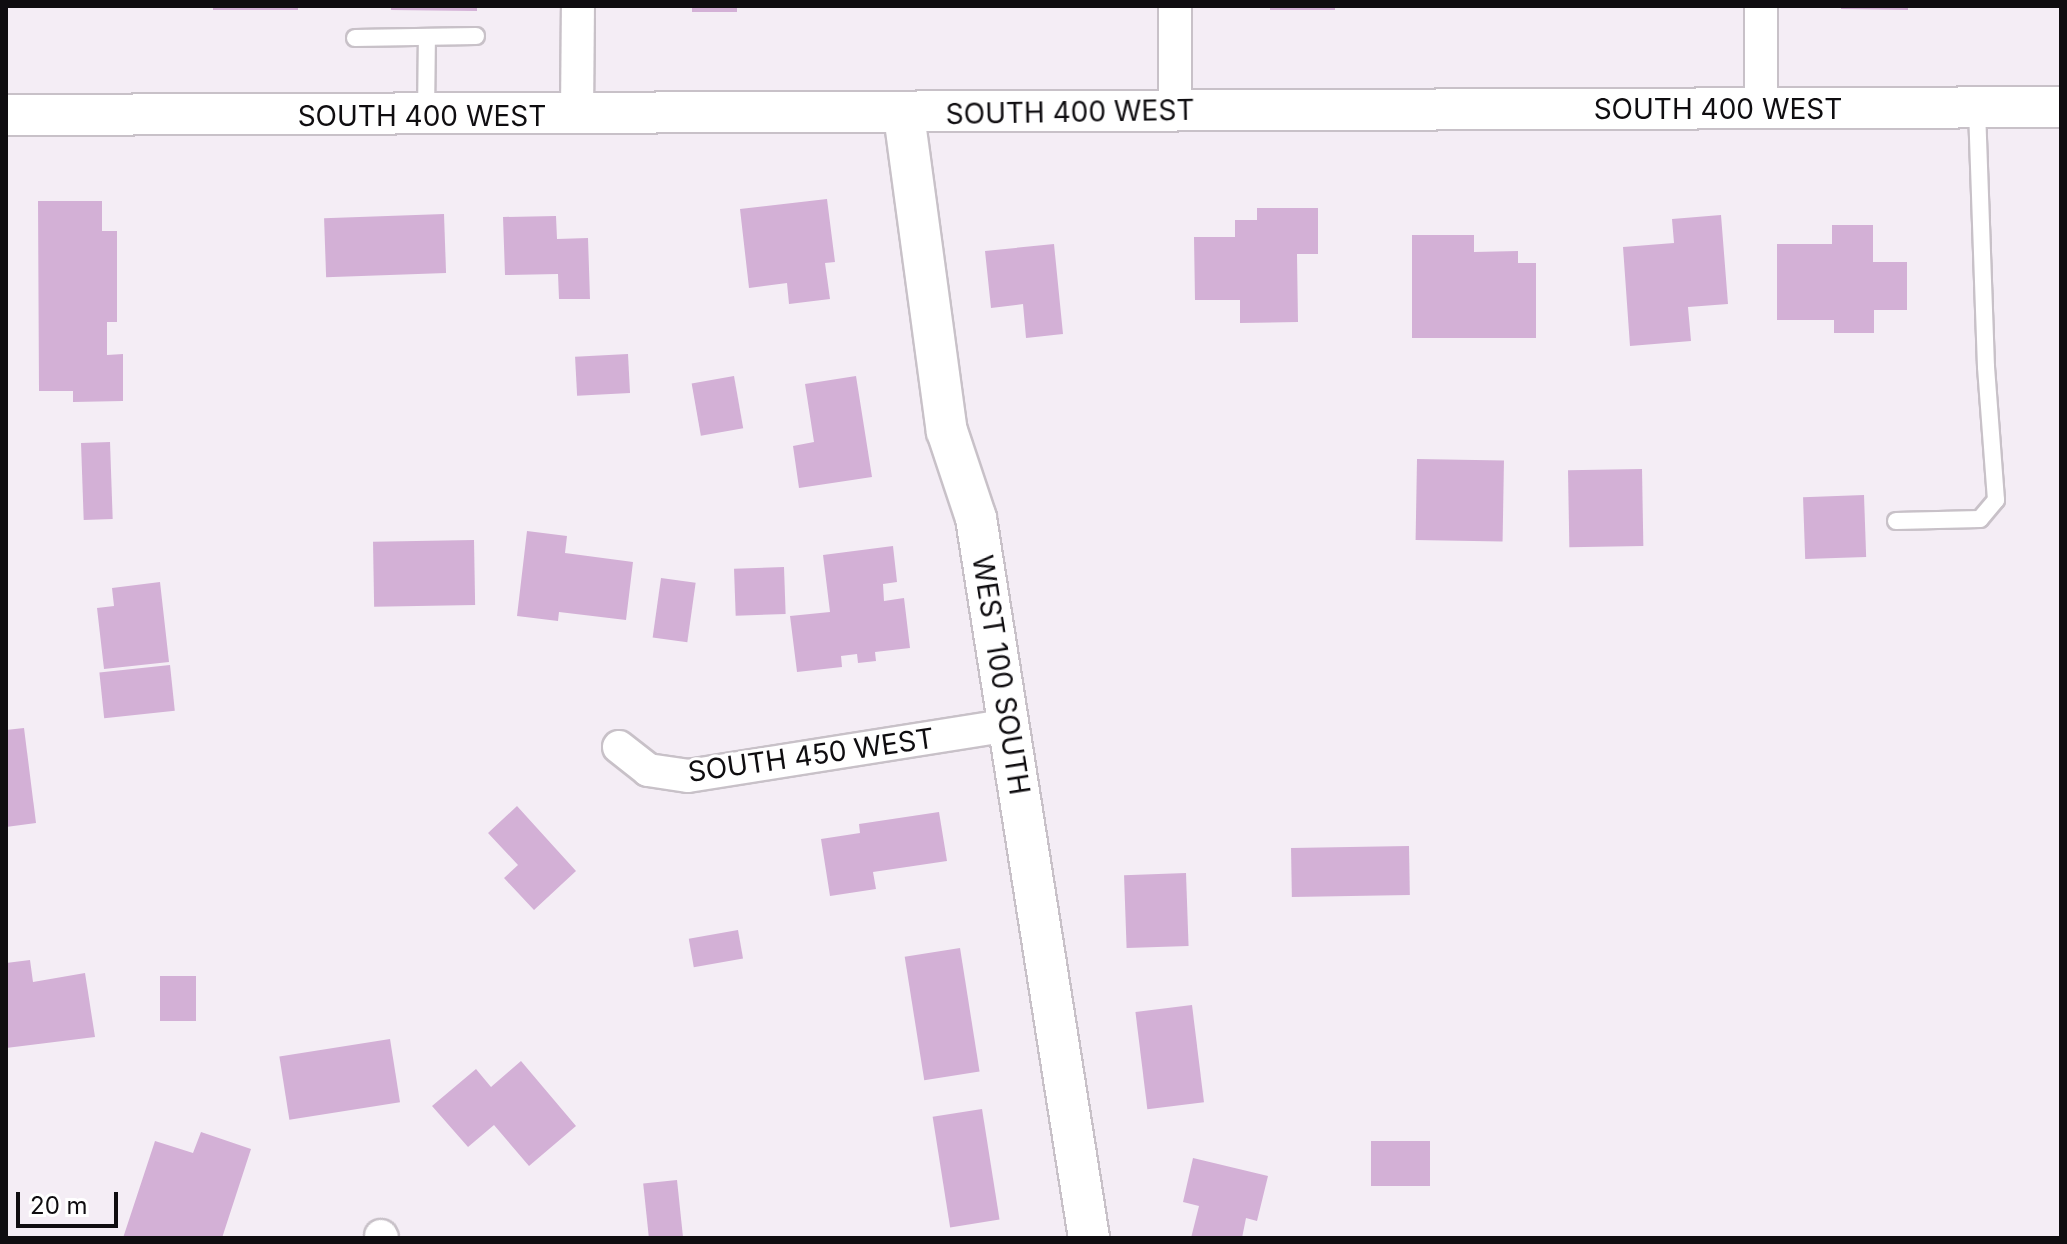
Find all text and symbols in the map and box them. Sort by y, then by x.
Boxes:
street label: SOUTH 400 WEST [1594,92,1842,126]
street label: SOUTH 400 WEST [945,93,1195,131]
street label: SOUTH 400 WEST [298,99,546,133]
street label: WEST 100 SOUTH [965,553,1037,797]
street label: SOUTH 450 WEST [686,721,936,789]
scale bar [20,1176,122,1226]
text: 20 m [30,1191,88,1220]

